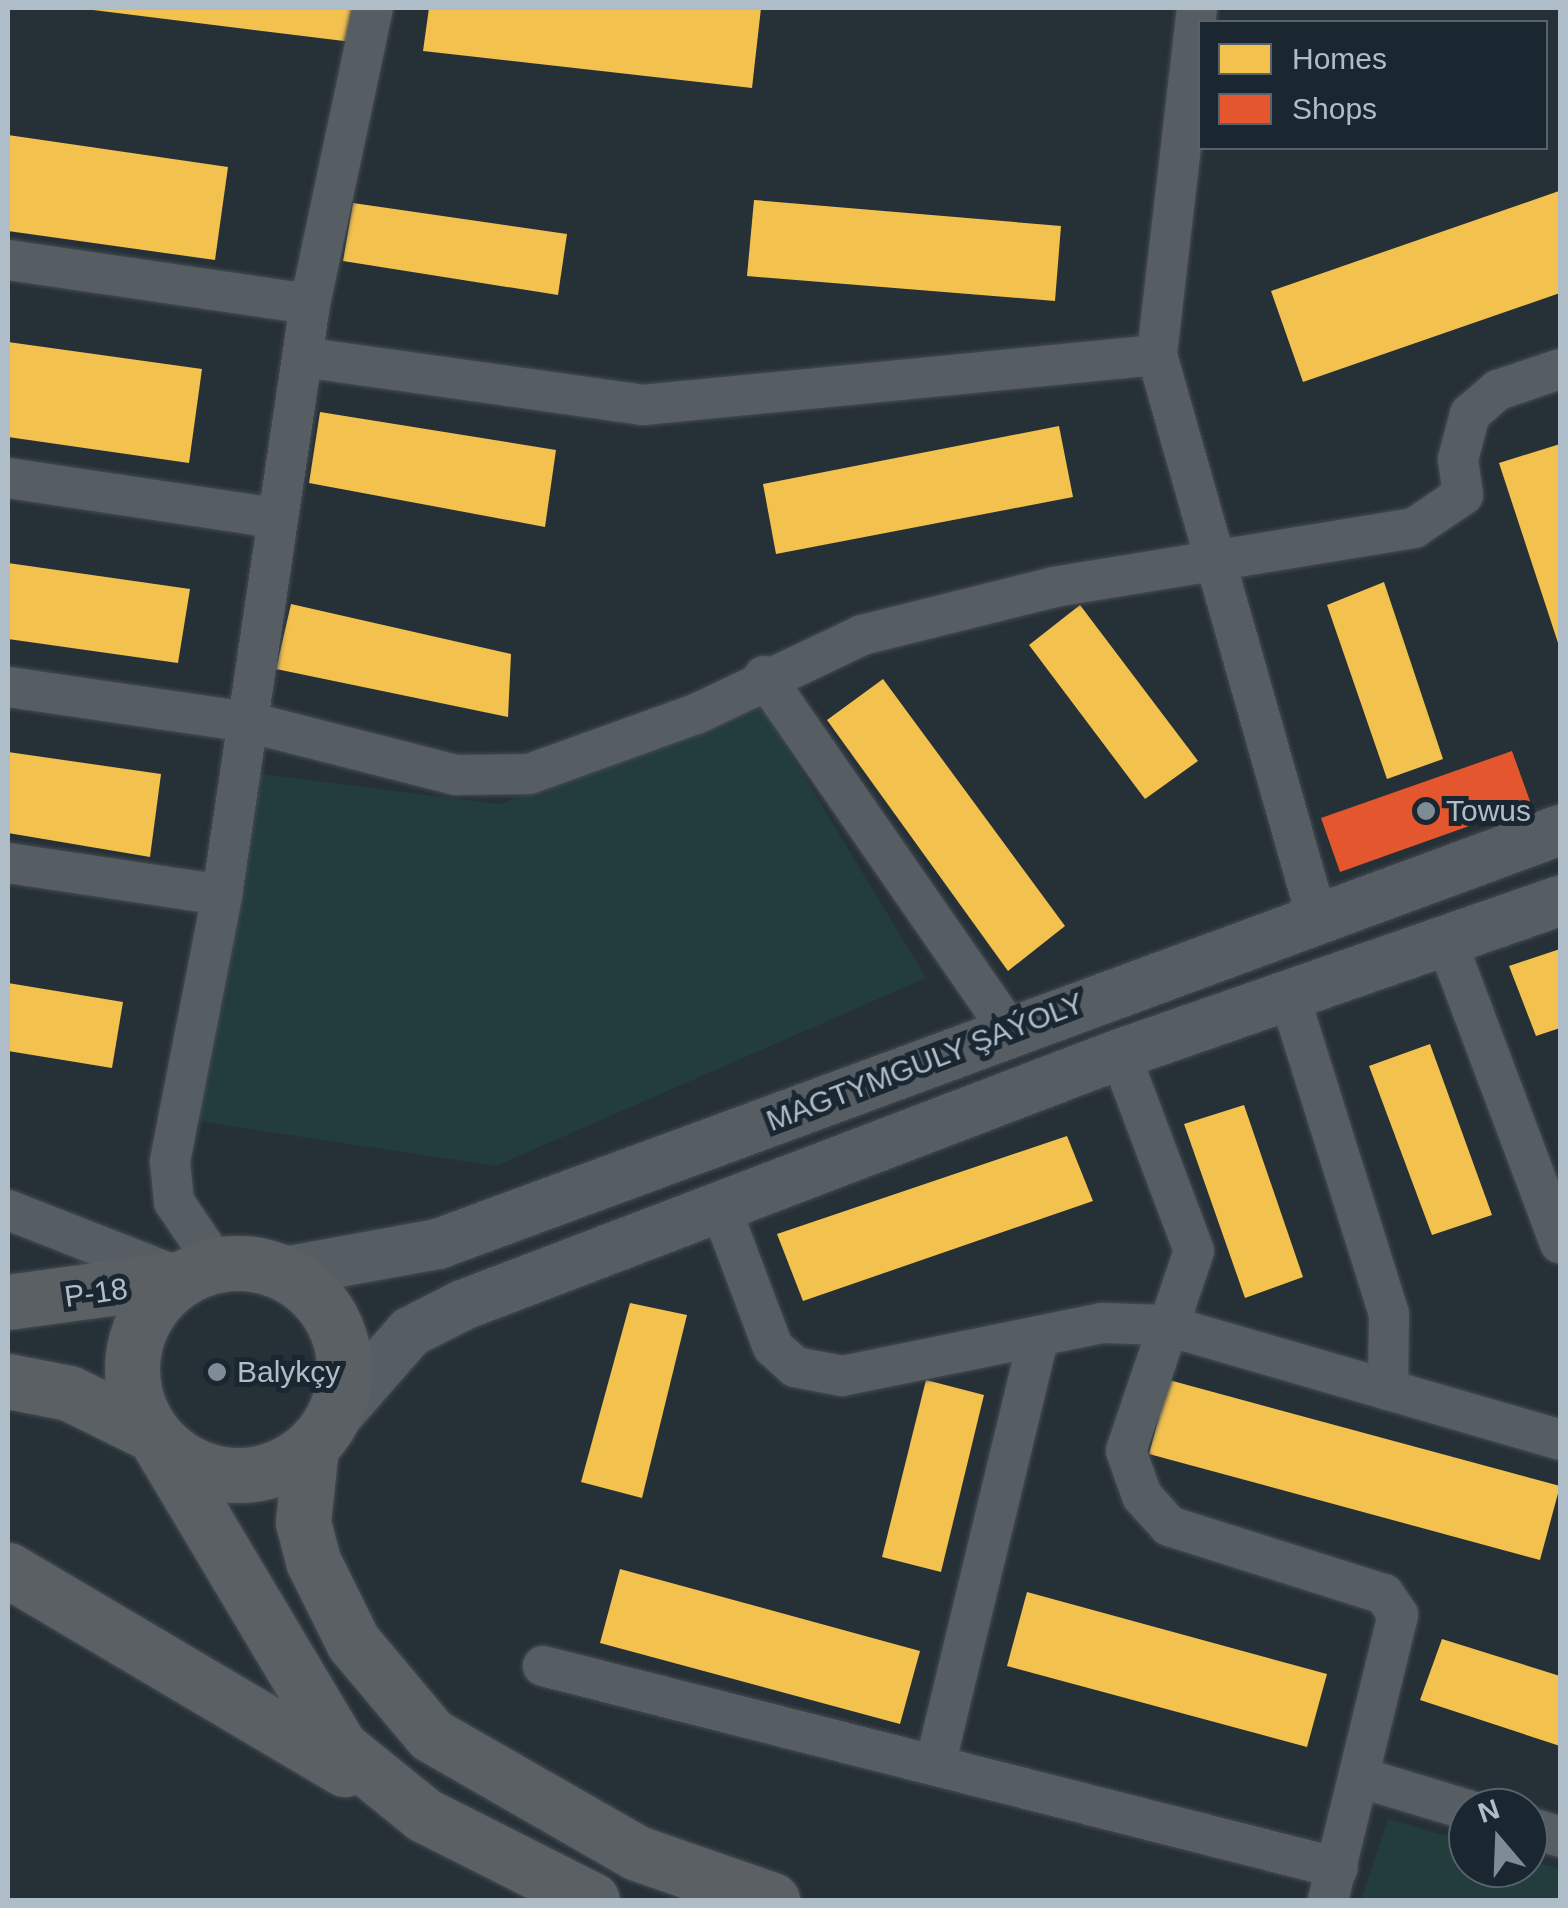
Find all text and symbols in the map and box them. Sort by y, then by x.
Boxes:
legend [1198,20,1548,150]
text: Homes [1292,42,1387,75]
text: Shops [1292,92,1377,125]
place label: Towus [1446,793,1531,829]
marker: Towus [1415,800,1437,822]
street label: MAGTYMGULY ŞAÝOLY [761,985,1089,1139]
street label: P-18 [62,1271,130,1315]
place label: Balykçy [237,1354,340,1390]
marker: Balykçy [206,1361,228,1383]
north arrow [1448,1788,1548,1888]
text: N [1474,1793,1503,1829]

